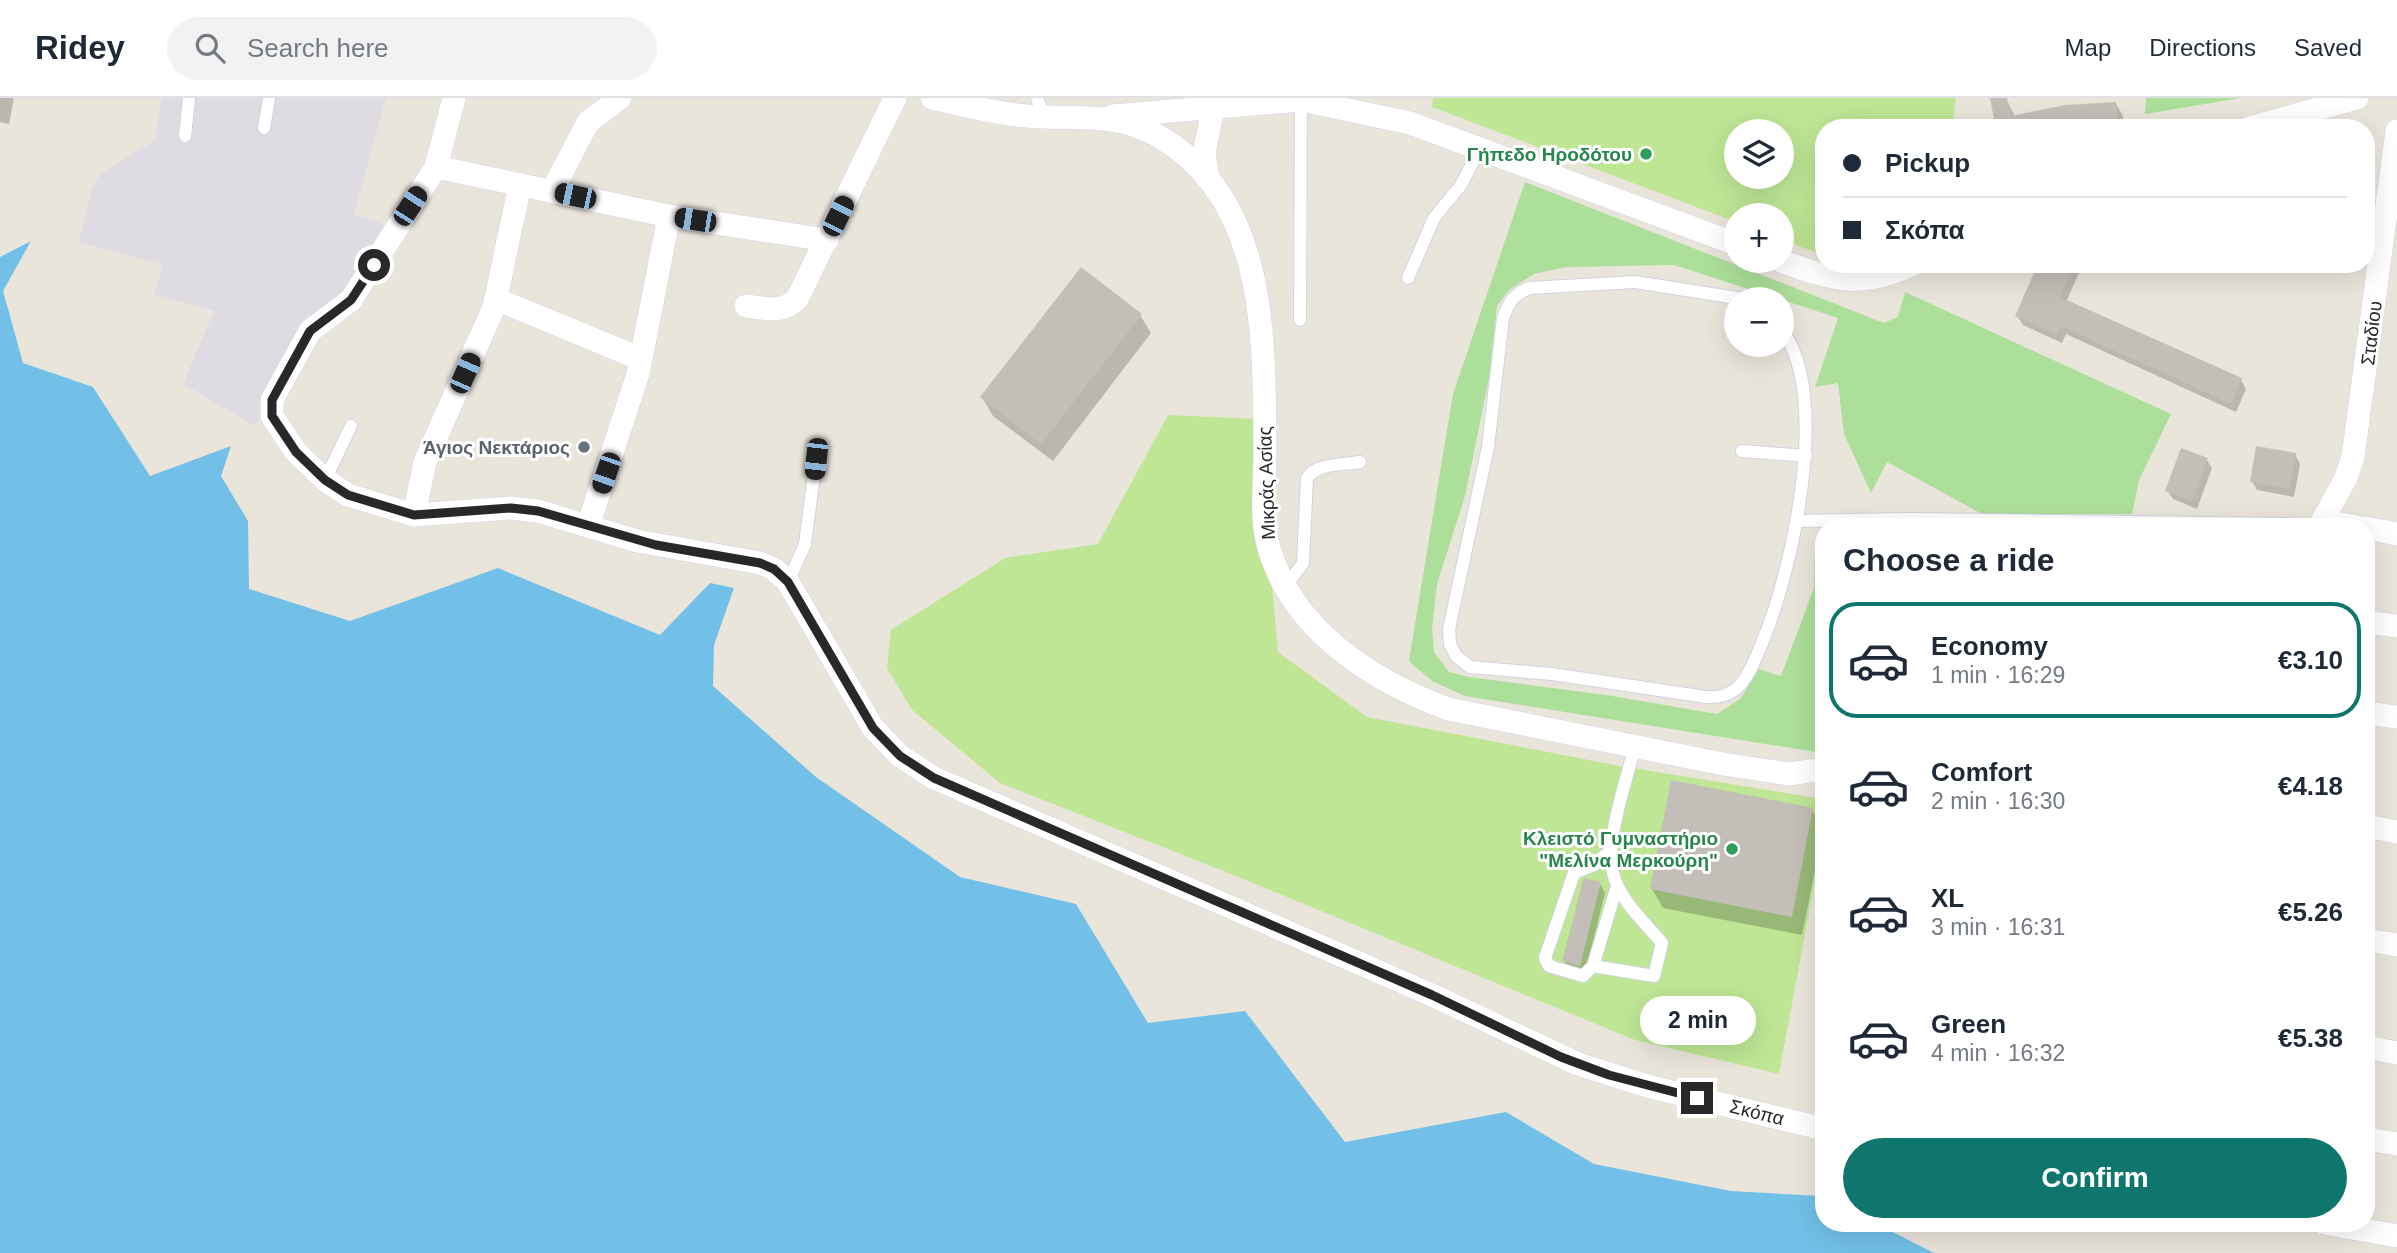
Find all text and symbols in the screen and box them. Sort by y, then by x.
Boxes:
search box [167,17,657,80]
text: Ridey [35,29,125,66]
icon: search [191,29,229,67]
text: Search here [247,33,389,63]
text: Map [2065,34,2111,61]
text: Directions [2149,34,2256,61]
text: Saved [2294,34,2362,61]
map controls [1724,119,1794,357]
button: layers [1724,119,1794,189]
place label: Γήπεδο Ηροδότου [1467,144,1632,165]
marker: Γήπεδο Ηροδότου [1638,146,1654,162]
text: Pickup [1885,148,1970,178]
car [553,181,598,211]
car [390,183,431,229]
car [820,193,857,239]
button: + [1724,203,1794,273]
car [673,206,718,234]
text: Σκόπα [1885,215,1965,245]
route start [358,249,390,281]
button: − [1724,287,1794,357]
street label: Σταδίου [2357,300,2386,367]
car [447,350,484,396]
street label: Μικράς Ασίας [1254,426,1279,540]
place label: Άγιος Νεκτάριος [423,437,570,458]
car [804,437,829,481]
marker: Άγιος Νεκτάριος [576,439,592,455]
car [590,450,623,496]
text: Choose a ride [1843,542,2055,578]
icon: car [1847,629,1910,692]
text: Economy [1931,631,2048,661]
text: €3.10 [2278,645,2343,675]
text: 1 min · 16:29 [1931,662,2065,688]
icon: car [1847,755,1910,818]
text: Comfort [1931,757,2032,787]
text: €4.18 [2278,771,2343,801]
text: 2 min · 16:30 [1931,788,2065,814]
place label: Κλειστό Γυμναστήριο "Μελίνα Μερκούρη" [1523,828,1718,871]
marker: Κλειστό Γυμναστήριο "Μελίνα Μερκούρη" [1724,841,1740,857]
icon: car [1847,881,1910,944]
text: XL [1931,883,1964,913]
text: €5.26 [2278,897,2343,927]
text: 3 min · 16:31 [1931,914,2065,940]
callout: 2 min [1639,996,1755,1046]
text: 2 min [1668,1007,1728,1033]
icon: car [1847,1007,1910,1070]
text: Green [1931,1009,2006,1039]
text: €5.38 [2278,1023,2343,1053]
text: 4 min · 16:32 [1931,1040,2065,1066]
route end [1681,1082,1713,1114]
street label: Σκόπα [1728,1096,1786,1129]
button: Confirm [1843,1138,2347,1218]

